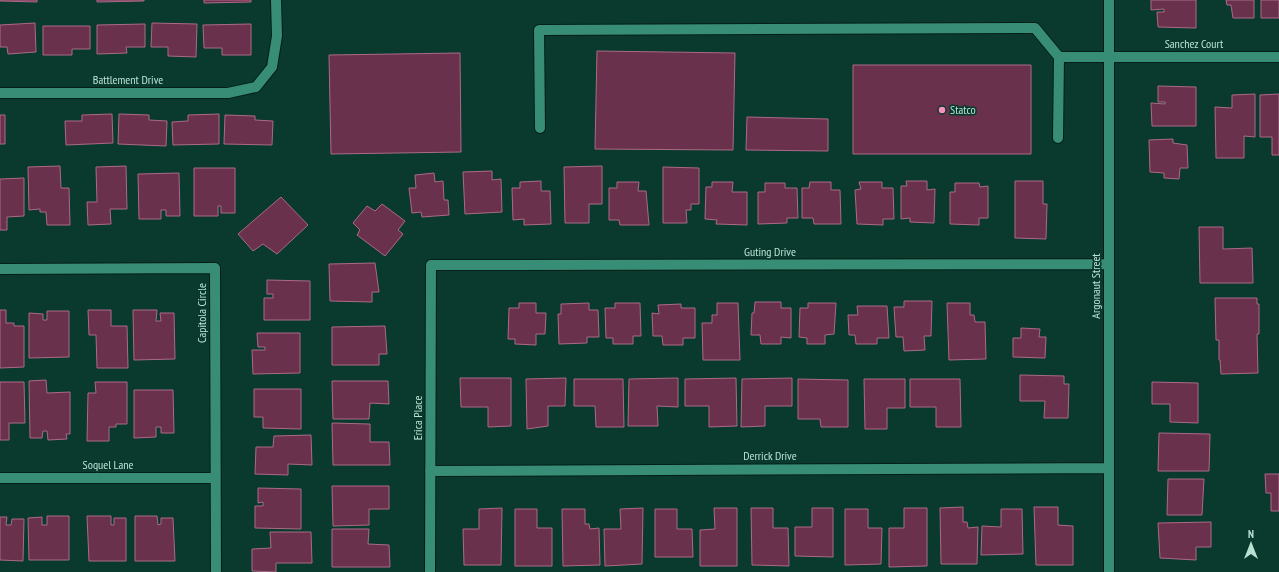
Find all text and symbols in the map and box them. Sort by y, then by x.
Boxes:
street label: Sanchez Court [1165,36,1224,51]
street label: Battlement Drive [93,72,163,87]
place label: Statco [950,102,976,117]
marker: Statco [937,105,947,115]
street label: Guting Drive [744,244,796,259]
street label: Argonaut Street [1088,253,1103,319]
street label: Capitola Circle [194,283,209,343]
street label: Erica Place [410,396,425,440]
street label: Derrick Drive [743,448,797,463]
street label: Soquel Lane [83,457,133,472]
north arrow [1231,524,1271,564]
text: N [1248,527,1254,541]

